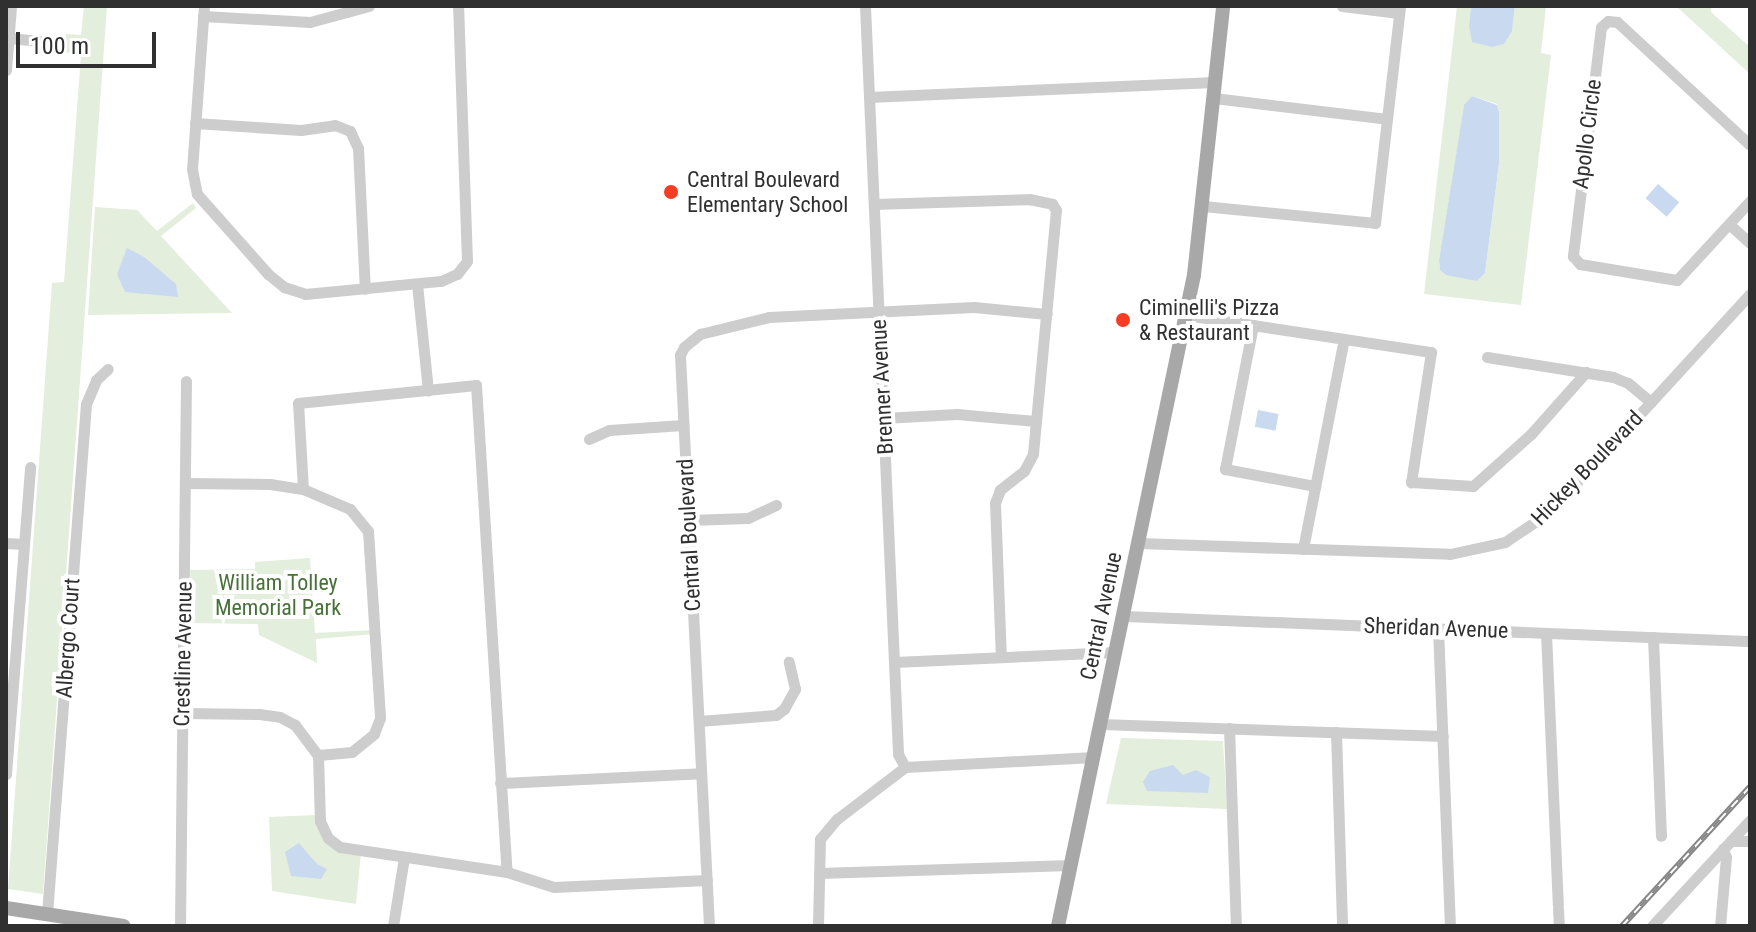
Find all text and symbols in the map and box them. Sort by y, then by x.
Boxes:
scale bar [20,16,160,66]
text: 100 m [30,32,89,60]
street label: Apollo Circle [1567,78,1607,190]
place label: Central Boulevard Elementary School [687,166,848,218]
marker: Central Boulevard Elementary School [662,183,680,201]
place label: Ciminelli's Pizza & Restaurant [1139,294,1279,346]
marker: Ciminelli's Pizza & Restaurant [1114,311,1132,329]
street label: Brenner Avenue [865,319,899,455]
street label: Hickey Boulevard [1526,405,1648,531]
street label: Central Boulevard [672,458,706,612]
street label: Central Avenue [1075,550,1127,682]
park label: William Tolley Memorial Park [215,569,341,620]
street label: Albergo Court [51,577,85,699]
street label: Crestline Avenue [169,581,197,727]
street label: Sheridan Avenue [1363,612,1509,644]

